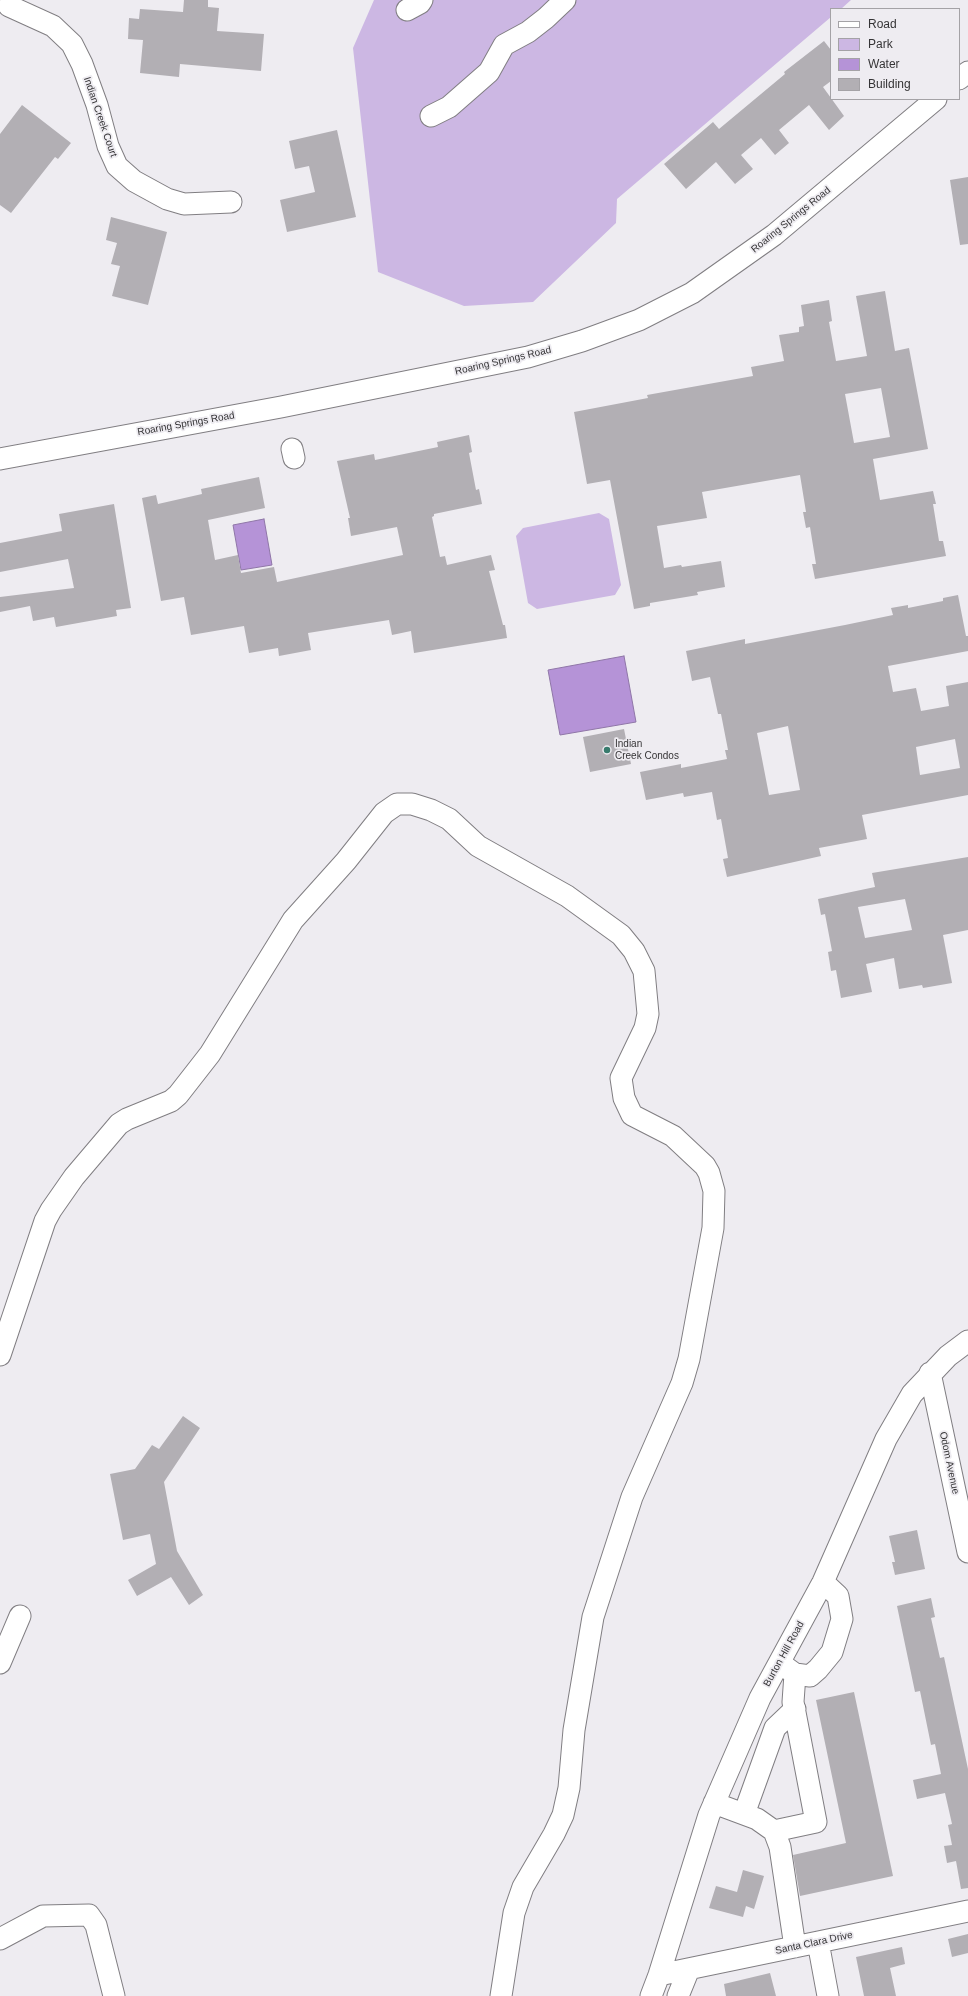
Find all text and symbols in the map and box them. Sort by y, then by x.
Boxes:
legend [830,8,960,100]
text: Road [868,17,897,31]
text: Park [868,37,893,51]
text: Water [868,57,900,71]
street label: Indian Creek Court [81,75,119,159]
text: Building [868,77,911,91]
street label: Roaring Springs Road [749,184,833,256]
street label: Roaring Springs Road [454,344,552,378]
street label: Roaring Springs Road [137,410,235,438]
place label: Indian Creek Condos [615,738,679,762]
marker: Indian Creek Condos [602,745,612,755]
street label: Odom Avenue [937,1431,961,1495]
street label: Burton Hill Road [761,1619,807,1689]
street label: Santa Clara Drive [774,1929,854,1957]

